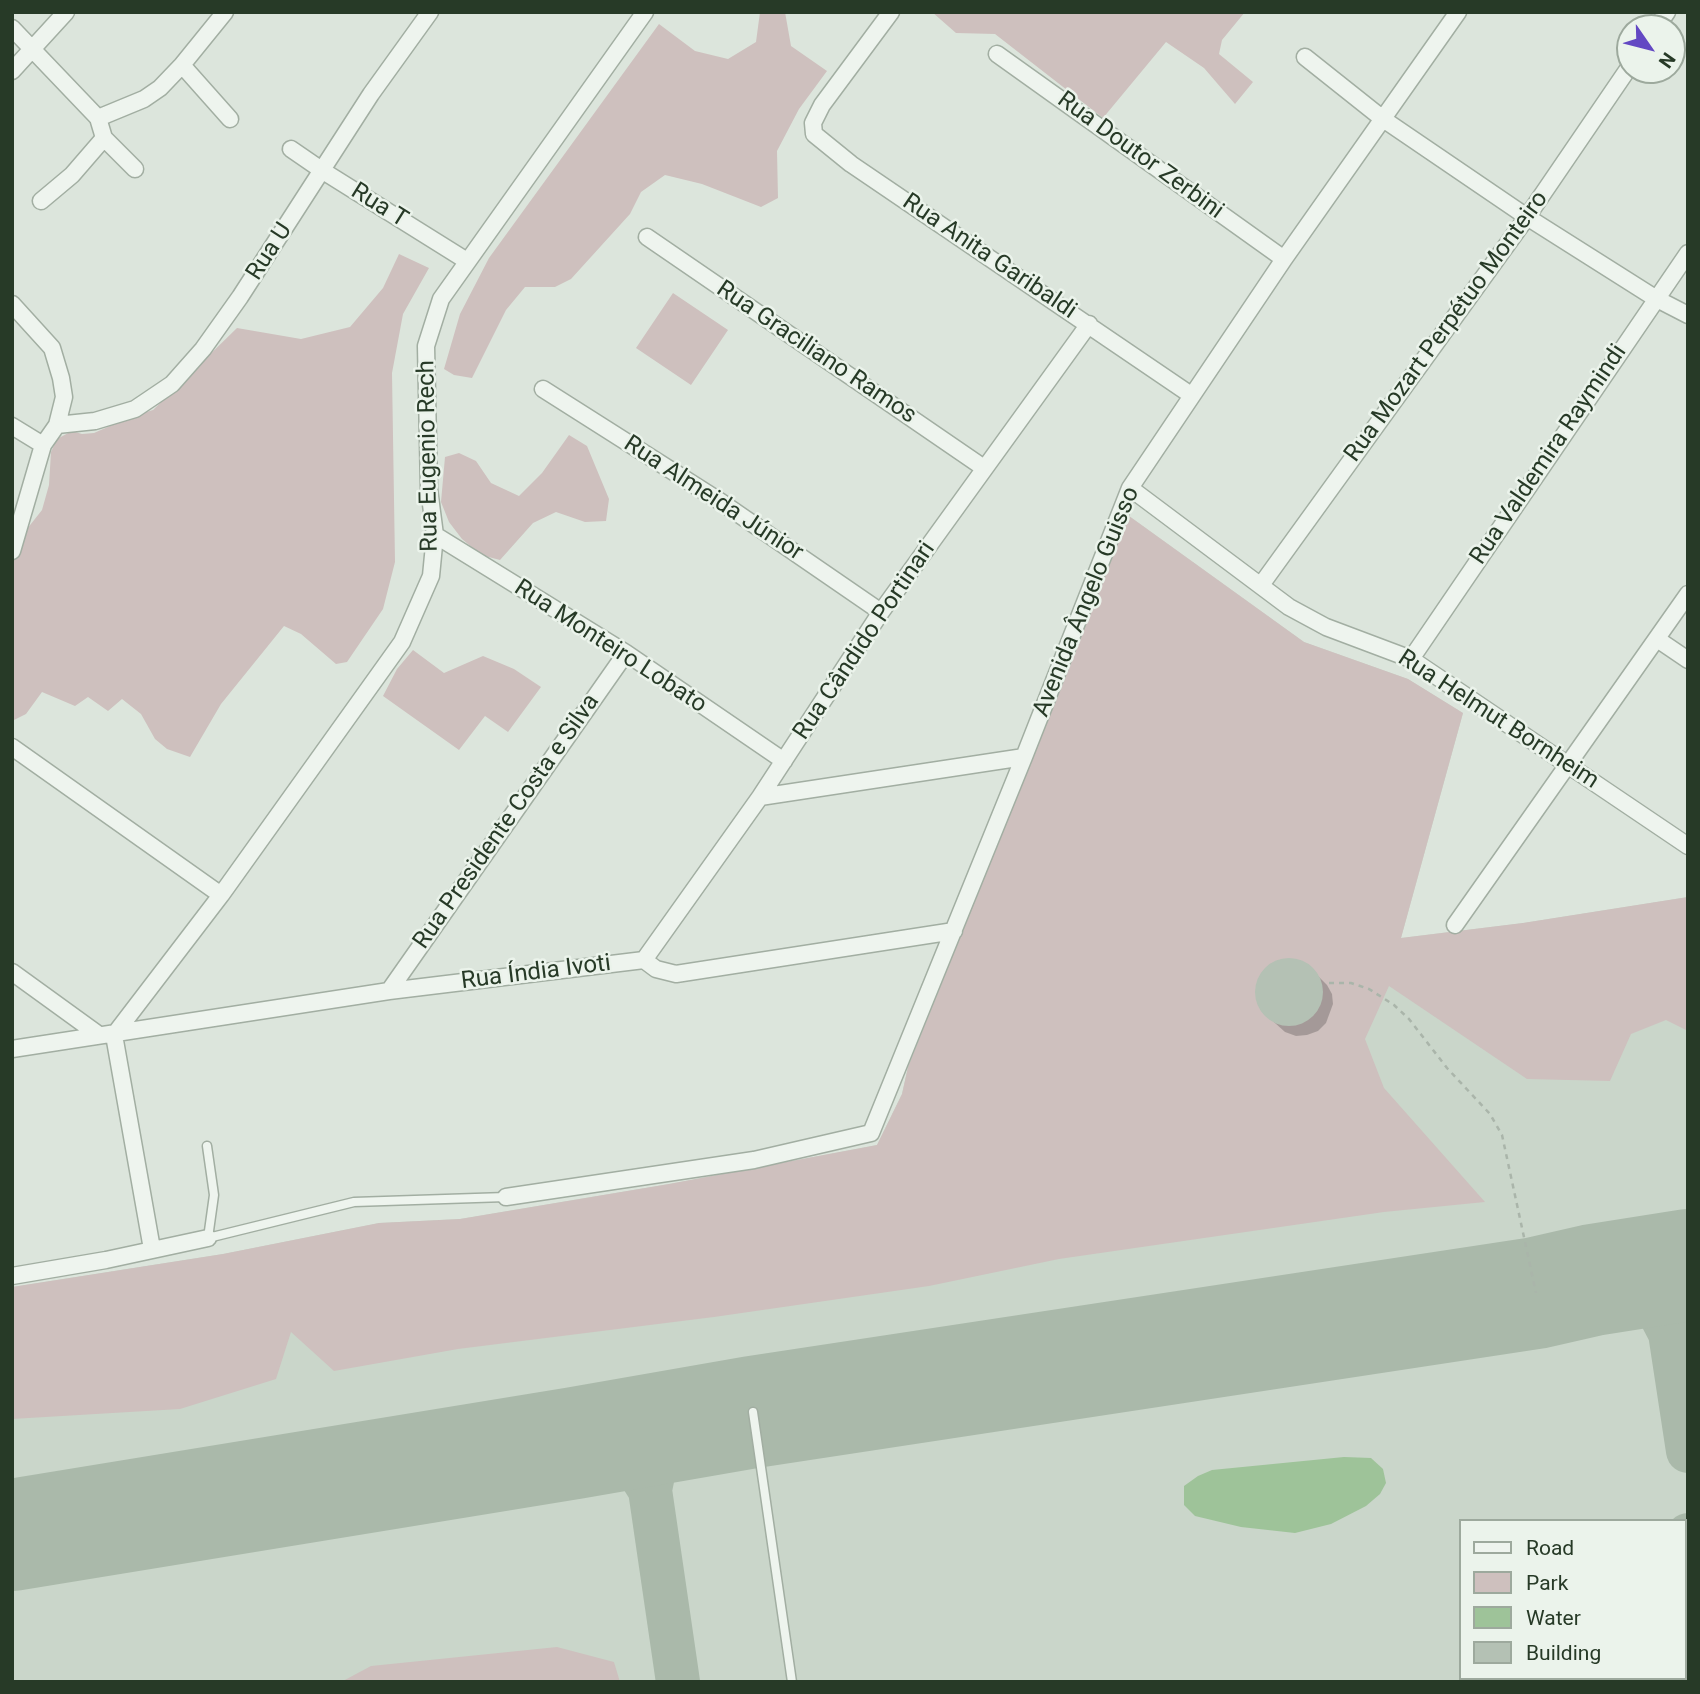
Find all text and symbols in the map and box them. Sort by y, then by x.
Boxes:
north arrow [1616,14,1686,84]
text: N [1654,48,1680,72]
street label: Rua Doutor Zerbini [1051,86,1229,226]
street label: Rua T [345,178,413,234]
street label: Rua Mozart Perpétuo Monteiro [1339,186,1555,468]
street label: Rua Anita Garibaldi [896,188,1082,326]
street label: Rua U [241,218,299,286]
street label: Rua Graciliano Ramos [711,275,921,431]
street label: Rua Valdemira Raymindi [1465,340,1633,570]
street label: Rua Eugenio Rech [413,360,445,552]
street label: Rua Almeida Júnior [618,430,808,568]
street label: Avenida Ângelo Guisso [1028,483,1146,721]
street label: Rua Cândido Portinari [788,536,942,746]
street label: Rua Monteiro Lobato [509,574,711,720]
street label: Rua Helmut Bornheim [1392,644,1604,796]
street label: Rua Presidente Costa e Silva [408,689,606,955]
street label: Rua Índia Ivoti [460,950,612,996]
legend [1458,1519,1686,1680]
text: Road [1526,1536,1574,1560]
text: Park [1526,1571,1568,1595]
text: Water [1526,1606,1581,1630]
text: Building [1526,1641,1601,1665]

